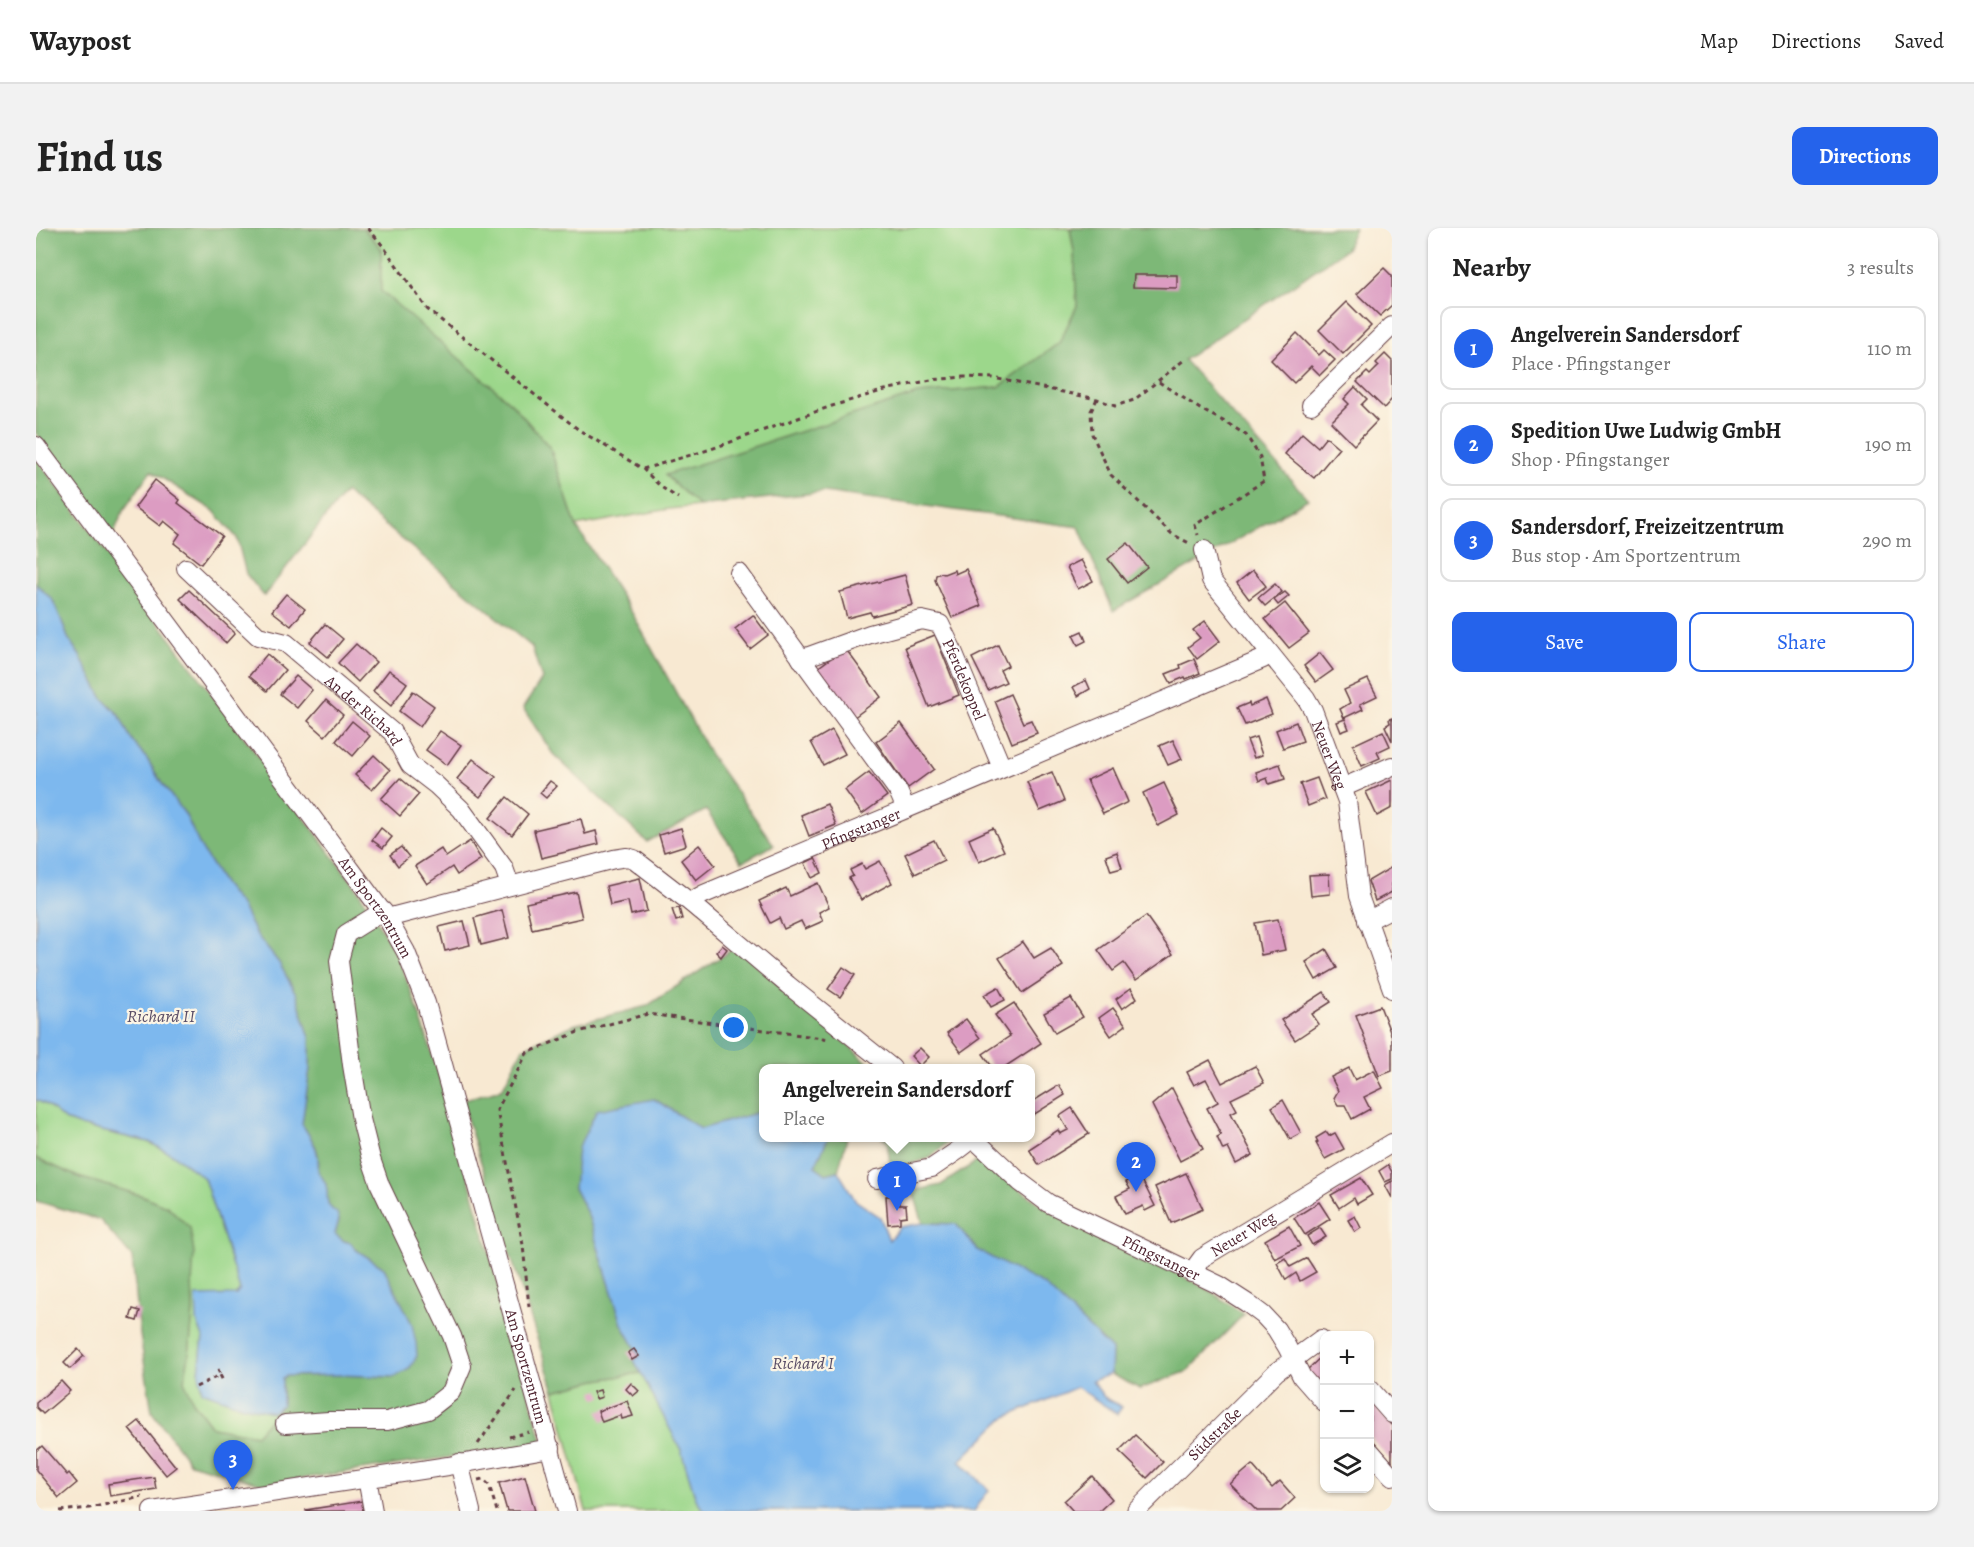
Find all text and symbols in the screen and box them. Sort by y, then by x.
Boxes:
text: Waypost [30,22,131,60]
text: Map [1700,27,1738,55]
text: Directions [1771,27,1861,55]
text: Saved [1894,27,1944,55]
button: Directions [1792,127,1938,185]
text: Find us [36,128,163,185]
text: Nearby [1452,250,1531,285]
text: 3 results [1847,254,1914,281]
text: Angelverein Sandersdorf [1511,320,1740,350]
text: 1 [1470,335,1477,362]
text: 110 m [1867,335,1912,362]
text: Place · Pfingstanger [1511,350,1671,377]
text: Spedition Uwe Ludwig GmbH [1511,416,1782,446]
text: 2 [1469,431,1478,458]
text: 190 m [1865,431,1912,458]
text: Shop · Pfingstanger [1511,446,1670,473]
text: Sandersdorf, Freizeitzentrum [1511,512,1784,542]
text: 3 [1469,527,1478,554]
text: 290 m [1862,527,1912,554]
text: Bus stop · Am Sportzentrum [1511,542,1741,569]
button: Save [1452,612,1677,672]
button: Share [1689,612,1914,672]
street label: Pferdekoppel [937,635,991,724]
street label: An der Richard [319,670,407,750]
street label: Neuer Weg [1306,717,1352,793]
street label: Pfingstanger [818,803,904,856]
street label: Am Sportzentrum [332,851,417,962]
water label: Richard II [127,1004,196,1028]
your location [719,1013,748,1042]
popup [759,1064,1035,1142]
text: Angelverein Sandersdorf [783,1075,1011,1105]
text: Place [783,1105,825,1132]
pin: 2 [1116,1142,1156,1192]
pin: 1 [878,1162,916,1211]
street label: Neuer Weg [1206,1206,1280,1262]
street label: Pfingstanger [1118,1230,1204,1286]
street label: Am Sportzentrum [499,1306,552,1427]
map controls [1320,1331,1374,1493]
button: + [1320,1331,1374,1385]
water label: Richard I [772,1351,835,1375]
button: − [1320,1385,1374,1439]
street label: Südstraße [1183,1403,1246,1466]
button: layers [1320,1439,1374,1493]
pin: 3 [214,1440,252,1490]

